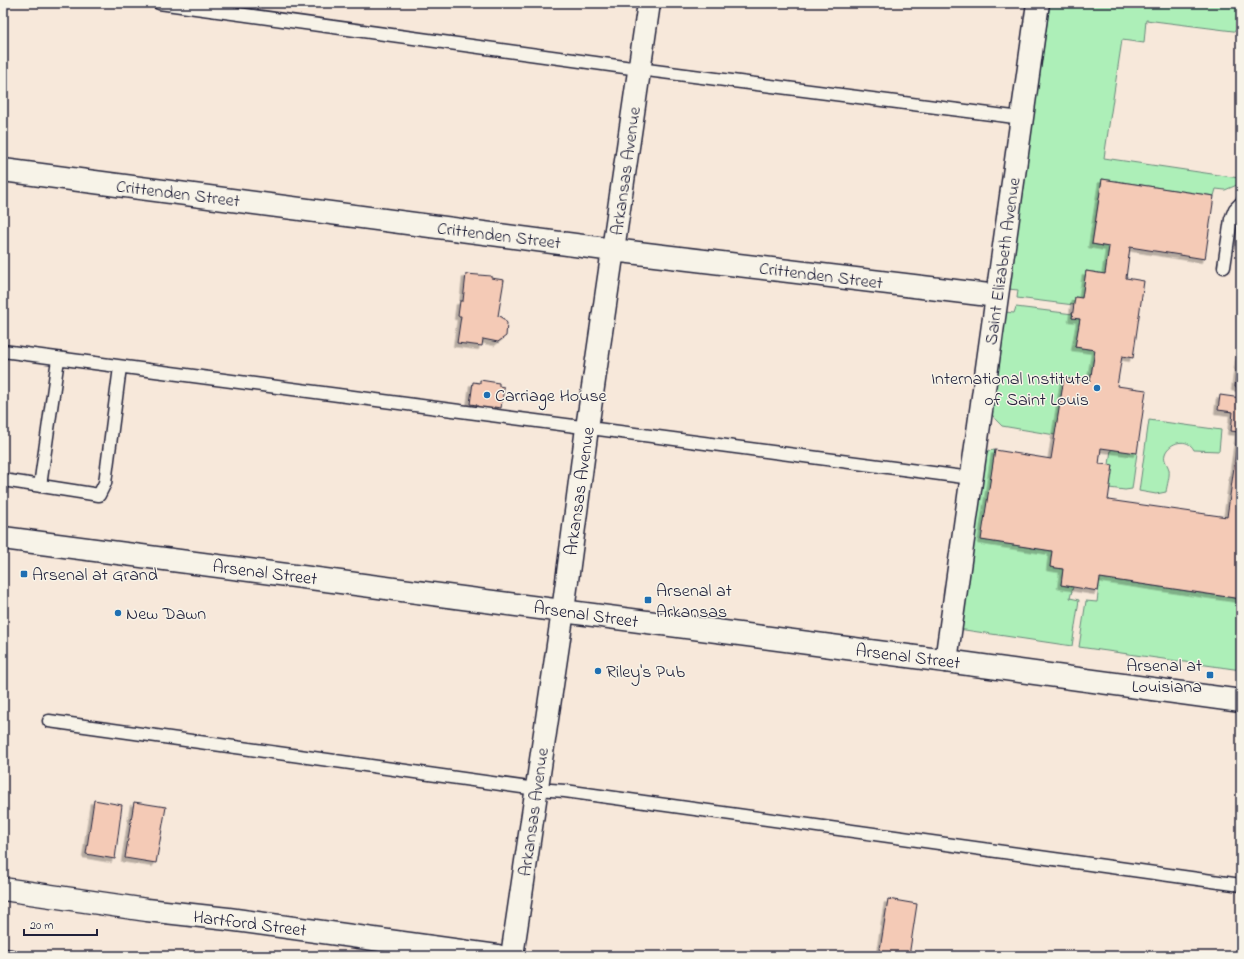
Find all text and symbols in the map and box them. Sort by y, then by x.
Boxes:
street label: Arkansas Avenue [605,104,649,237]
street label: Crittenden Street [114,174,241,215]
street label: Saint Elizabeth Avenue [979,175,1029,347]
street label: Crittenden Street [435,216,562,257]
street label: Crittenden Street [757,256,884,297]
place label: International Institute of Saint Louis [931,367,1090,414]
marker: International Institute of Saint Louis [1092,383,1102,393]
place label: Carriage House [495,384,608,411]
marker: Carriage House [482,390,492,400]
street label: Arkansas Avenue [559,424,603,557]
street label: Arsenal Street [211,555,319,593]
place label: Arsenal at Grand [32,563,158,589]
marker: Arsenal at Grand [19,569,29,579]
place label: Arsenal at Arkansas [656,579,732,626]
marker: Arsenal at Arkansas [643,595,653,605]
street label: Arsenal Street [532,596,640,636]
place label: New Dawn [126,602,206,628]
marker: New Dawn [113,608,123,618]
street label: Arsenal Street [854,639,962,677]
place label: Arsenal at Louisiana [1126,654,1202,701]
place label: Riley's Pub [606,660,685,686]
marker: Riley's Pub [593,666,603,676]
marker: Arsenal at Louisiana [1205,670,1215,680]
street label: Arkansas Avenue [513,745,557,878]
street label: Hartford Street [192,905,308,945]
scale bar [24,911,97,937]
text: 20 m [30,917,53,935]

